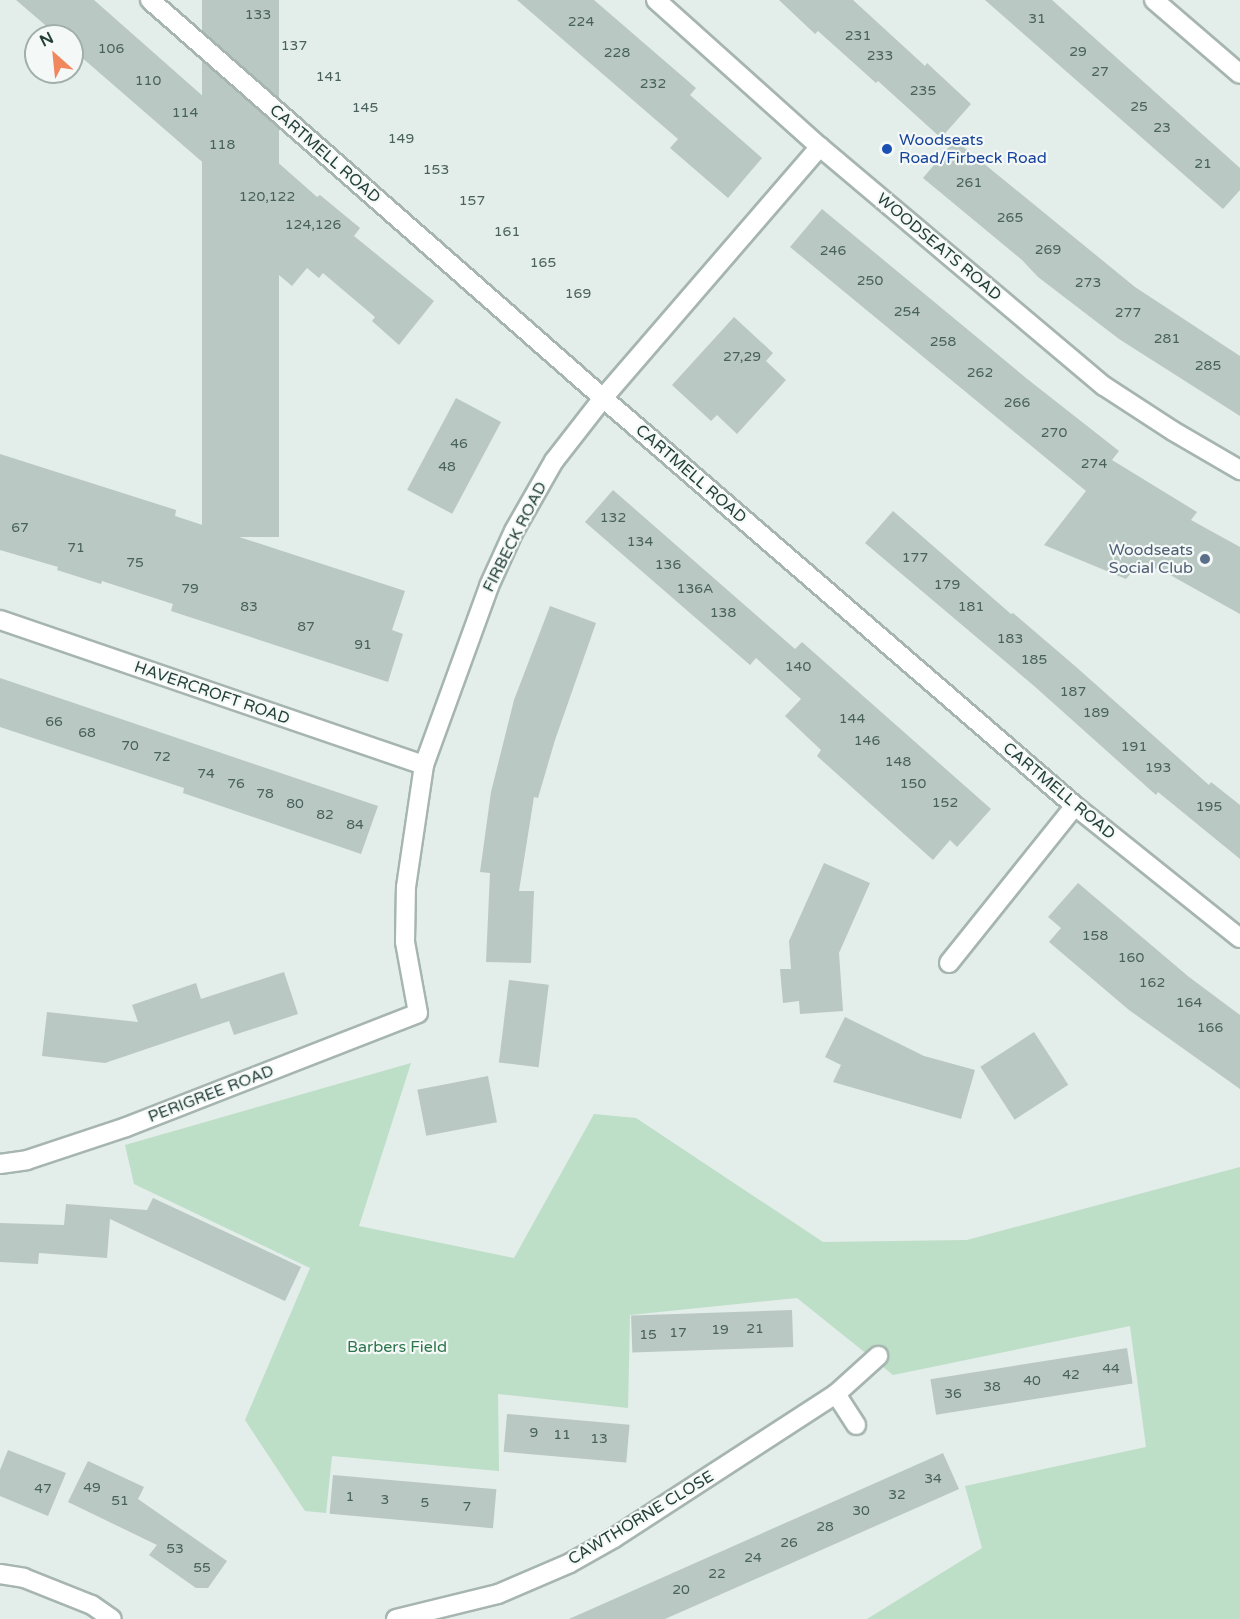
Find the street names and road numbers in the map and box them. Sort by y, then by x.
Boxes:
street label: CARTMELL ROAD [266,101,384,207]
street label: WOODSEATS ROAD [873,189,1005,305]
street label: CARTMELL ROAD [632,421,750,527]
street label: FIRBECK ROAD [479,479,551,595]
street label: HAVERCROFT ROAD [132,657,292,729]
street label: CARTMELL ROAD [999,738,1119,844]
street label: PERIGREE ROAD [145,1061,277,1127]
street label: CAWTHORNE CLOSE [565,1467,717,1569]

